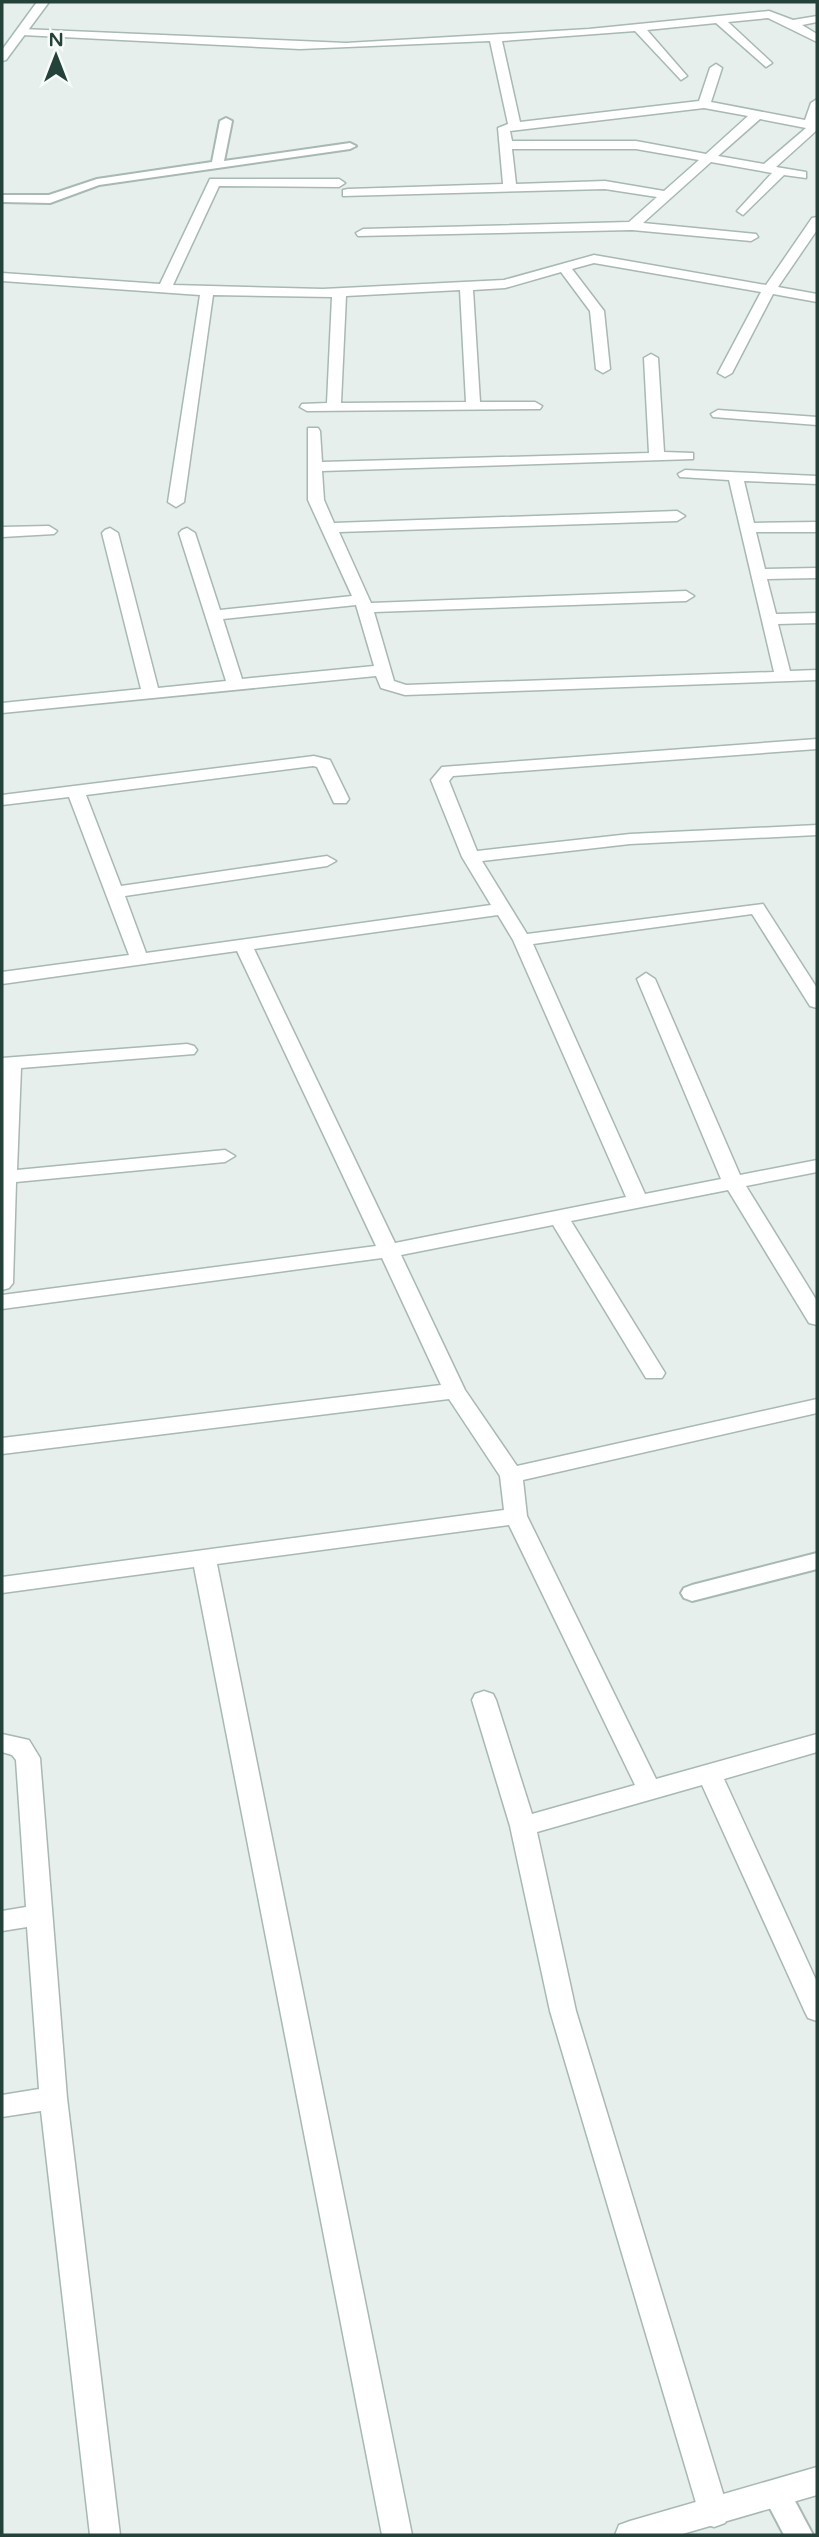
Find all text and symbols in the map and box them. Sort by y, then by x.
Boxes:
north arrow [21,21,91,91]
text: N [48,29,64,51]

